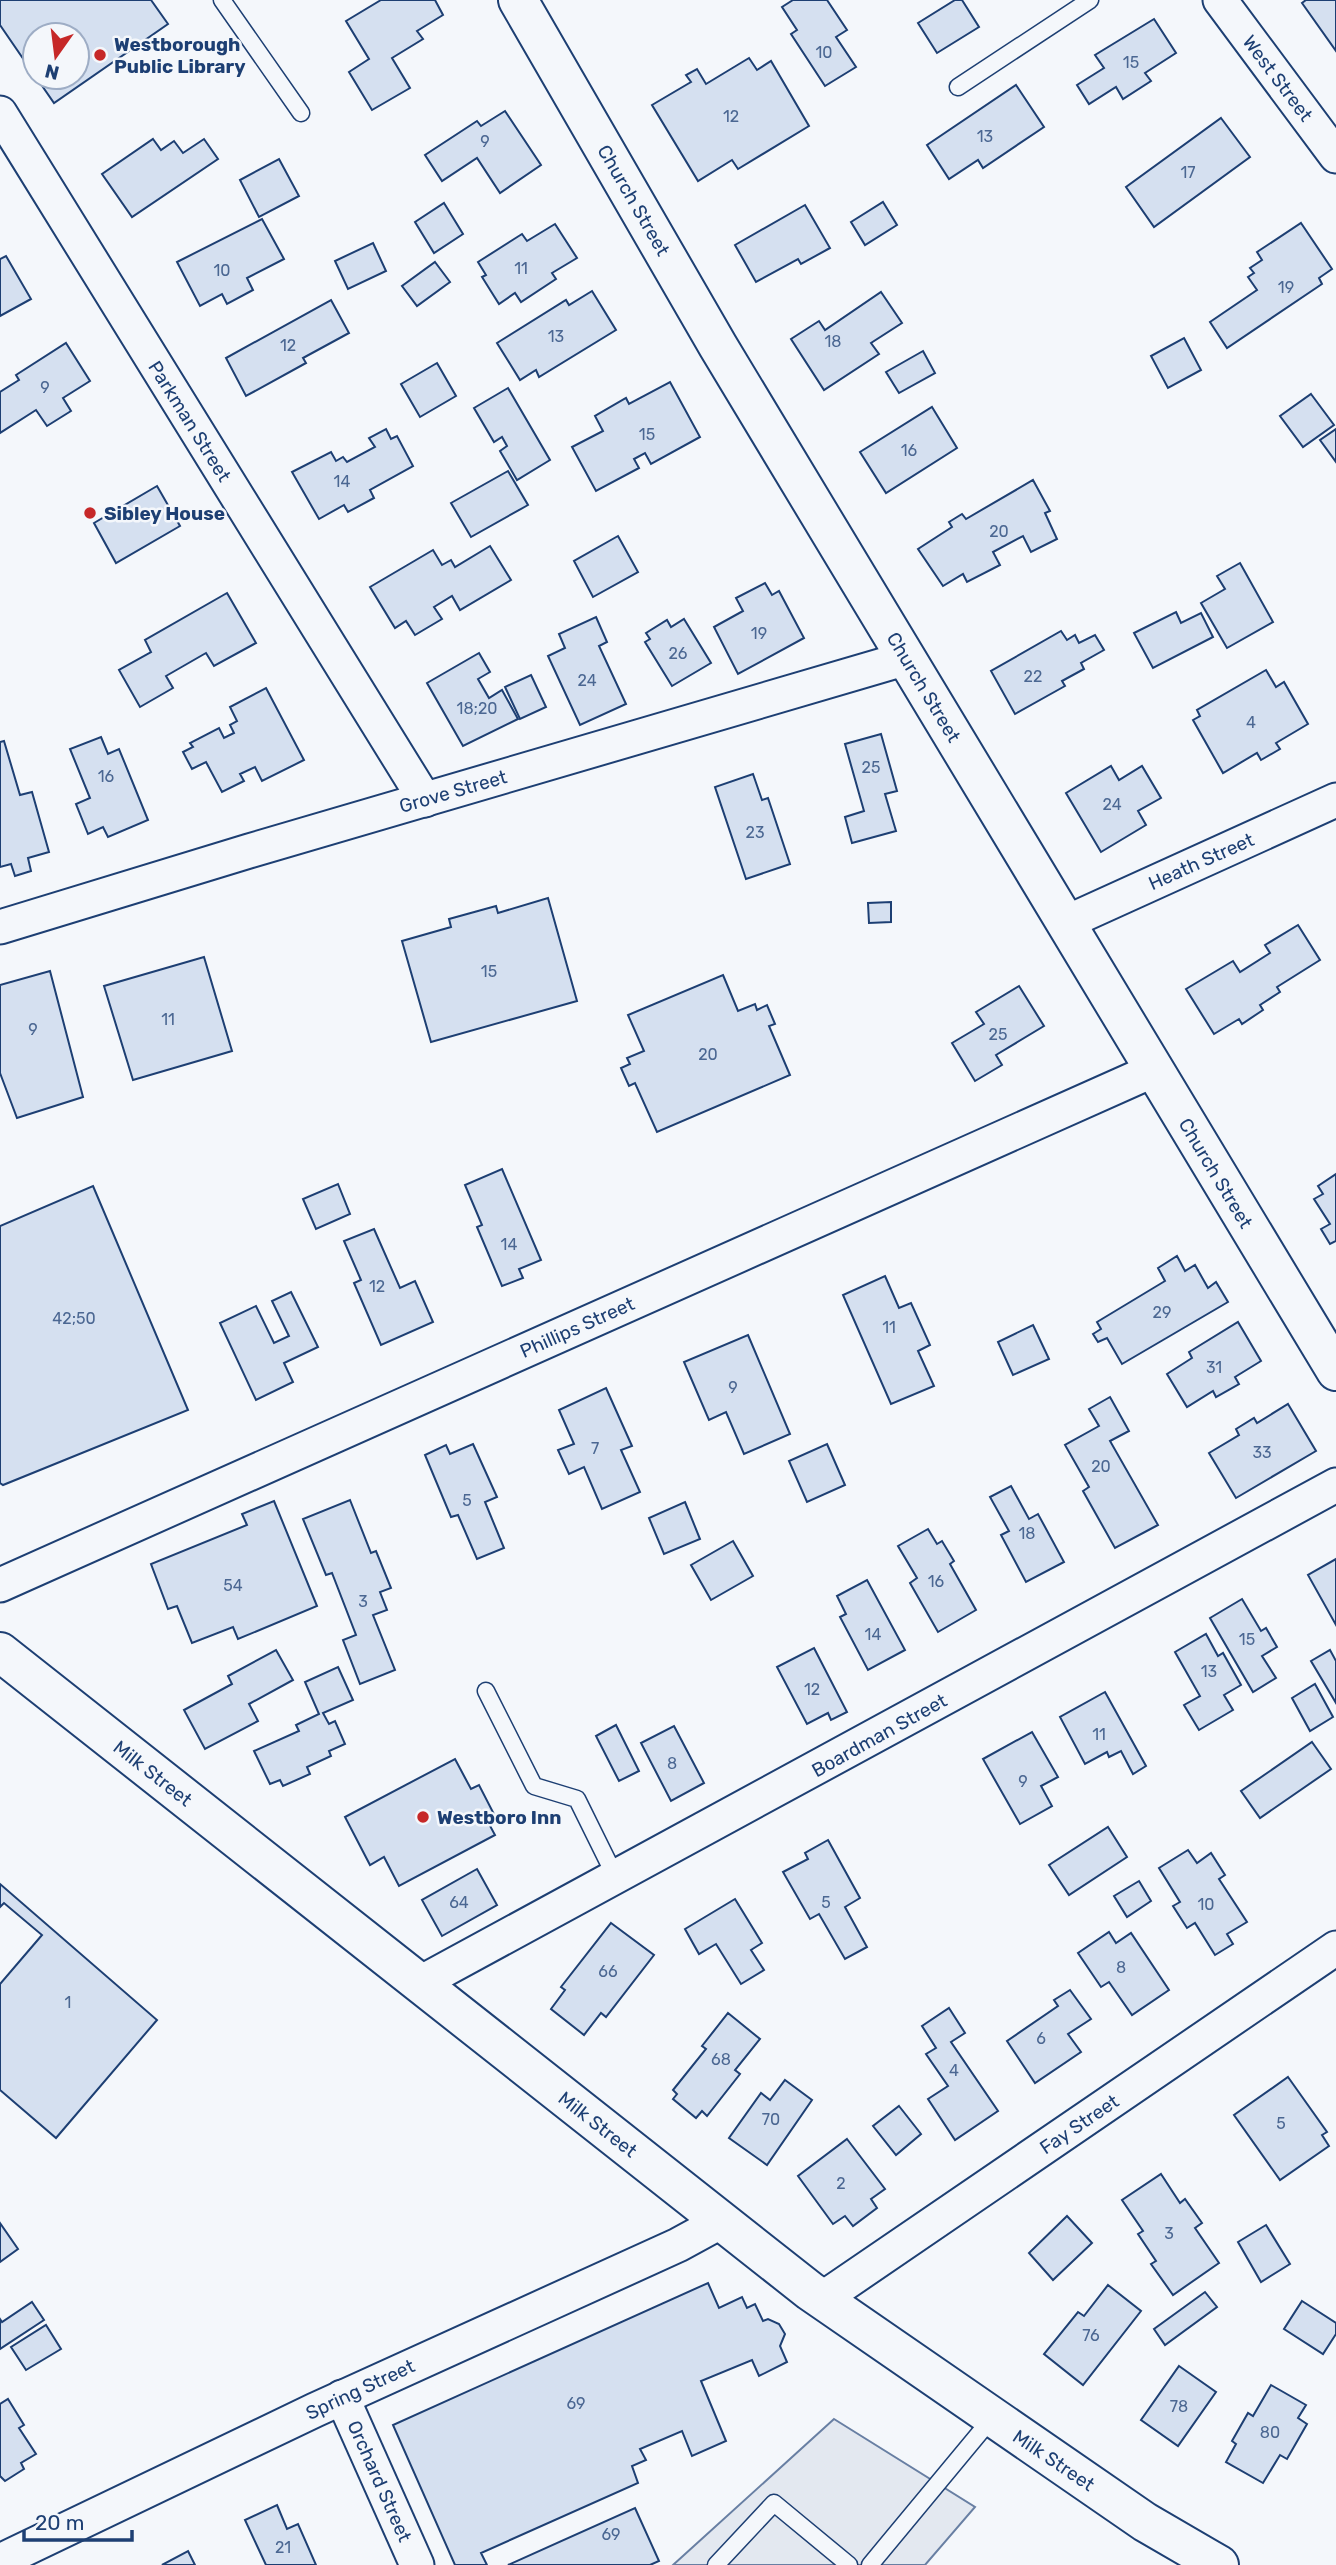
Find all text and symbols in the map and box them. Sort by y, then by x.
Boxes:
north arrow [21,21,91,91]
street label: West Street [1238,31,1318,126]
place label: Westborough Public Library [114,33,246,78]
house number: 10 [815,43,833,62]
marker: Westborough Public Library [92,47,108,63]
house number: 15 [1123,53,1139,72]
text: N [43,59,61,85]
house number: 12 [723,107,739,126]
house number: 13 [977,127,993,146]
house number: 9 [480,132,490,151]
street label: Church Street [593,141,675,260]
house number: 17 [1180,163,1196,182]
house number: 11 [514,259,528,278]
house number: 10 [213,261,231,280]
house number: 19 [1278,278,1294,297]
house number: 13 [548,327,564,346]
house number: 18 [824,332,842,351]
house number: 12 [280,336,296,355]
street label: Parkman Street [143,357,236,486]
house number: 9 [40,378,50,397]
house number: 15 [639,425,655,444]
house number: 16 [901,441,918,460]
house number: 14 [334,472,350,491]
place label: Sibley House [104,502,225,525]
marker: Sibley House [82,505,98,521]
house number: 20 [989,522,1009,541]
house number: 19 [751,624,767,643]
street label: Church Street [882,628,966,747]
house number: 26 [668,644,688,663]
house number: 22 [1024,667,1042,686]
house number: 24 [577,671,597,690]
house number: 18;20 [457,699,497,718]
house number: 4 [1246,713,1256,732]
house number: 25 [862,758,880,777]
street label: Grove Street [397,765,510,818]
house number: 16 [98,767,115,786]
house number: 24 [1102,795,1122,814]
house number: 23 [745,823,765,842]
street label: Heath Street [1145,828,1258,895]
house number: 15 [481,962,497,981]
house number: 11 [161,1010,175,1029]
house number: 9 [28,1020,38,1039]
house number: 25 [989,1025,1007,1044]
house number: 20 [698,1045,718,1064]
street label: Church Street [1174,1114,1258,1233]
house number: 14 [501,1235,517,1254]
house number: 12 [369,1277,385,1296]
street label: Phillips Street [516,1292,638,1363]
house number: 29 [1153,1303,1171,1322]
house number: 42;50 [52,1309,96,1328]
house number: 11 [882,1318,896,1337]
house number: 31 [1206,1358,1222,1377]
house number: 9 [728,1378,738,1397]
house number: 7 [591,1439,599,1458]
house number: 33 [1252,1443,1272,1462]
house number: 20 [1091,1457,1111,1476]
house number: 5 [462,1491,472,1510]
house number: 18 [1018,1524,1036,1543]
house number: 16 [928,1572,945,1591]
house number: 54 [223,1576,243,1595]
house number: 3 [358,1592,368,1611]
house number: 14 [865,1625,881,1644]
house number: 15 [1239,1630,1255,1649]
house number: 13 [1201,1662,1217,1681]
house number: 12 [804,1680,820,1699]
street label: Boardman Street [808,1689,951,1782]
house number: 11 [1092,1725,1106,1744]
street label: Milk Street [109,1736,197,1812]
house number: 8 [667,1754,677,1773]
house number: 9 [1018,1772,1028,1791]
place label: Westboro Inn [437,1806,561,1829]
marker: Westboro Inn [415,1809,431,1825]
house number: 64 [449,1893,469,1912]
house number: 5 [821,1893,831,1912]
house number: 10 [1197,1895,1215,1914]
house number: 8 [1116,1958,1126,1977]
house number: 66 [598,1962,618,1981]
house number: 1 [65,1993,71,2012]
house number: 6 [1036,2029,1046,2048]
house number: 68 [711,2050,731,2069]
house number: 4 [949,2061,959,2080]
street label: Milk Street [554,2087,642,2163]
street label: Fay Street [1035,2089,1124,2159]
house number: 70 [762,2110,780,2129]
house number: 5 [1276,2114,1286,2133]
house number: 2 [836,2174,846,2193]
house number: 3 [1164,2224,1174,2243]
house number: 76 [1082,2326,1100,2345]
street label: Spring Street [302,2354,419,2425]
house number: 69 [566,2394,586,2413]
house number: 78 [1170,2397,1188,2416]
street label: Orchard Street [343,2417,417,2546]
house number: 80 [1260,2423,1280,2442]
street label: Milk Street [1009,2425,1099,2496]
scale bar [24,2498,133,2542]
text: 20 m [35,2510,84,2535]
house number: 69 [601,2525,621,2544]
house number: 21 [275,2538,291,2557]

